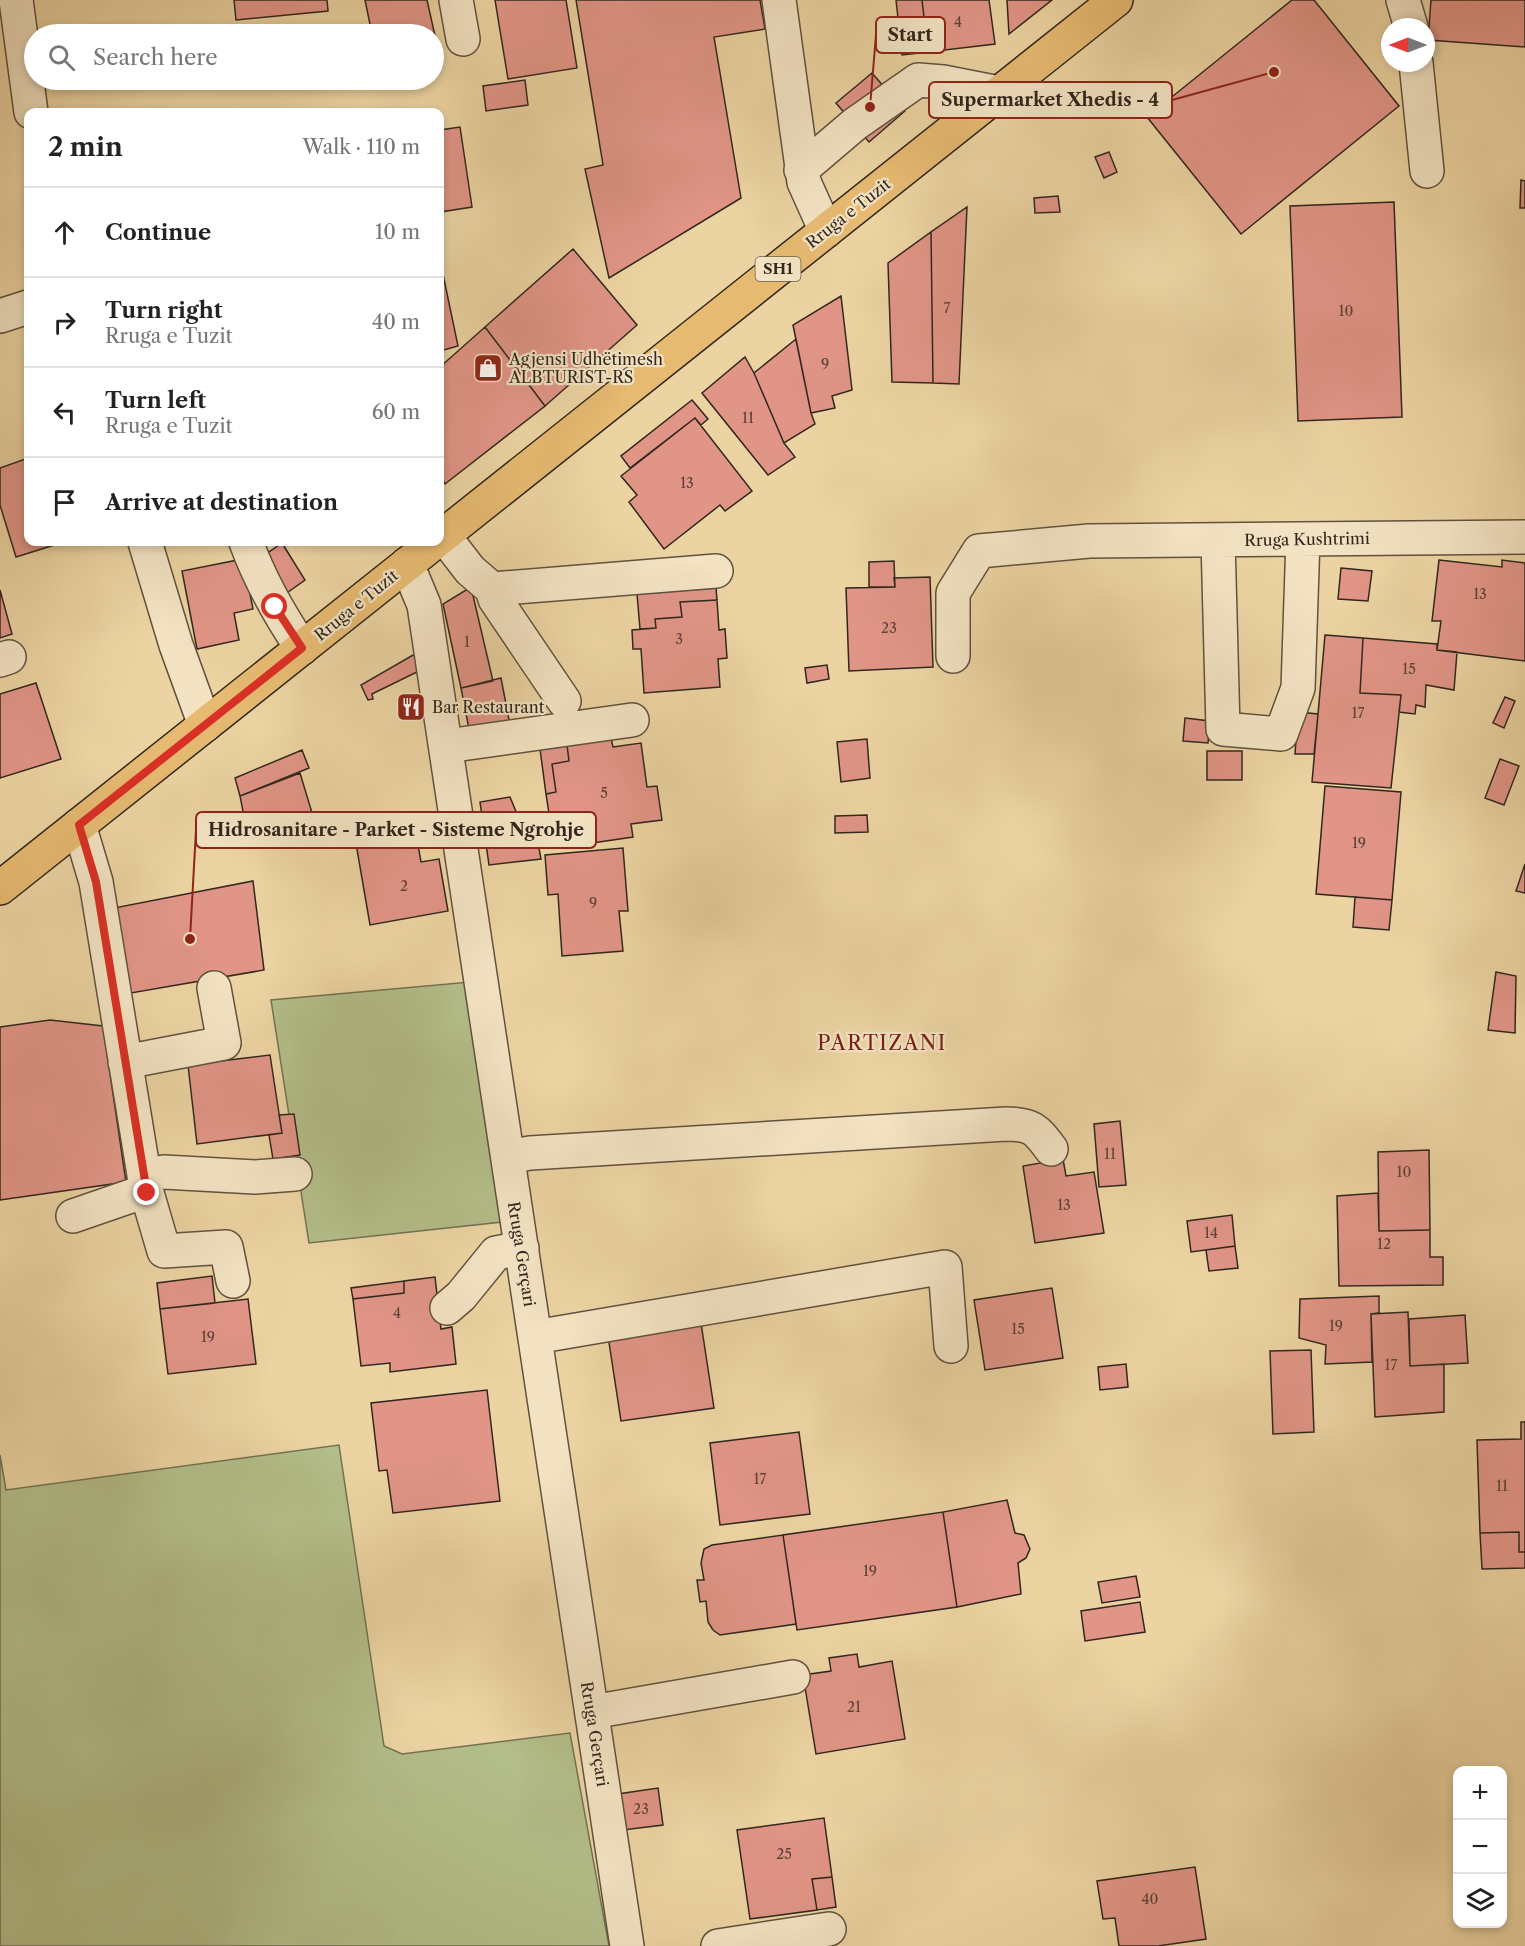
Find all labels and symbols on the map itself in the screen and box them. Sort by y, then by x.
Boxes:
house number: 4 [954,13,962,31]
callout: Start [876,17,945,53]
north arrow [1381,18,1435,72]
text: Start [887,24,933,46]
callout: Supermarket Xhedis - 4 [929,82,1172,118]
text: Supermarket Xhedis - 4 [941,89,1159,111]
street label: Rruga e Tuzit [802,173,895,252]
road number: SH1 [756,257,800,281]
house number: 7 [944,299,951,317]
house number: 10 [1339,302,1353,320]
place label: Agjensi Udhëtimesh ALBTURIST-RS [508,349,663,387]
shop icon: Agjensi Udhëtimesh ALBTURIST-RS [472,352,504,384]
house number: 9 [821,355,829,373]
house number: 11 [742,409,754,427]
house number: 13 [680,474,694,492]
street label: Rruga Kushtrimi [1244,528,1370,550]
street label: Rruga e Tuzit [310,565,402,645]
house number: 13 [1473,585,1487,603]
route start [261,593,287,619]
house number: 23 [881,619,897,637]
house number: 3 [675,630,683,648]
house number: 1 [464,633,470,651]
house number: 15 [1402,660,1416,678]
restaurant icon: Bar Restaurant [395,691,427,723]
place label: Bar Restaurant [432,697,545,717]
house number: 17 [1352,704,1364,722]
house number: 5 [600,784,608,802]
callout: Hidrosanitare - Parket - Sisteme Ngrohje [196,812,596,848]
text: Hidrosanitare - Parket - Sisteme Ngrohje [208,819,584,841]
house number: 19 [1352,834,1366,852]
house number: 2 [400,877,408,895]
house number: 9 [589,894,597,912]
district label: PARTIZANI [817,1031,947,1055]
house number: 11 [1104,1145,1116,1163]
house number: 10 [1397,1163,1411,1181]
route end [133,1179,159,1205]
house number: 13 [1057,1196,1071,1214]
street label: Rruga Gerçari [504,1200,540,1308]
house number: 14 [1204,1224,1218,1242]
house number: 12 [1377,1235,1391,1253]
house number: 4 [393,1304,401,1322]
house number: 19 [1329,1317,1343,1335]
house number: 15 [1011,1320,1025,1338]
house number: 19 [201,1328,215,1346]
house number: 17 [1385,1356,1397,1374]
house number: 17 [754,1470,766,1488]
house number: 11 [1496,1477,1508,1495]
house number: 19 [863,1562,877,1580]
street label: Rruga Gerçari [577,1680,613,1788]
house number: 21 [847,1698,861,1716]
house number: 23 [633,1800,649,1818]
house number: 25 [776,1845,792,1863]
house number: 40 [1142,1890,1159,1908]

